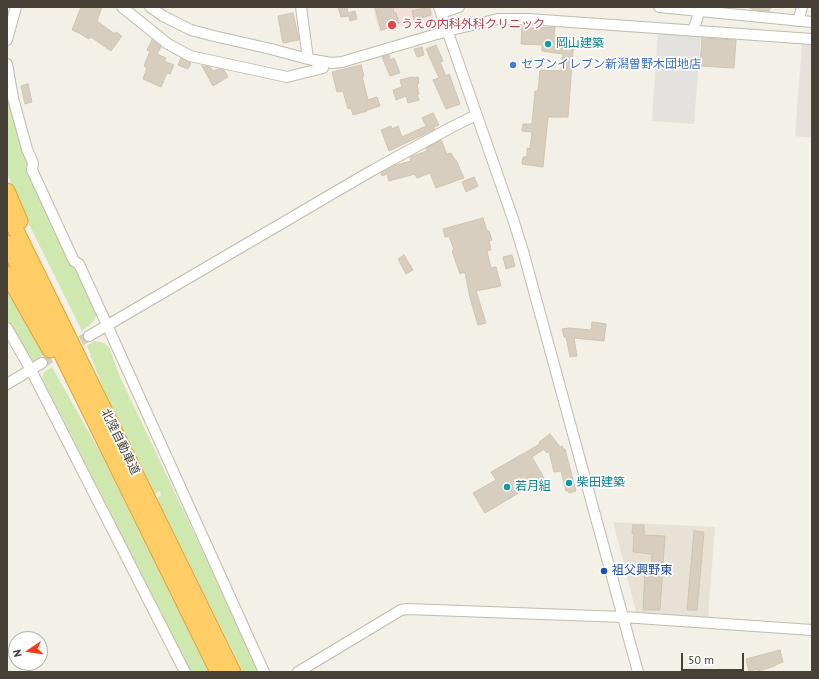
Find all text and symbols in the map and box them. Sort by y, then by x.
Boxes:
place label: うえの内科外科クリニック [401,18,545,32]
marker: うえの内科外科クリニック [386,19,398,31]
place label: 岡山建築 [556,37,604,51]
marker: 岡山建築 [543,39,553,49]
place label: セブンイレブン新潟曽野木団地店 [521,58,701,72]
marker: セブンイレブン新潟曽野木団地店 [508,60,518,70]
street label: 北陸自動車道 [98,406,142,478]
place label: 柴田建築 [577,476,625,490]
marker: 柴田建築 [564,478,574,488]
place label: 若月組 [515,480,551,494]
marker: 若月組 [502,482,512,492]
place label: 祖父興野東 [612,564,672,578]
marker: 祖父興野東 [599,566,609,576]
north arrow [8,631,48,671]
scale bar [683,645,746,671]
text: N [10,648,25,659]
text: 50 m [688,652,714,667]

